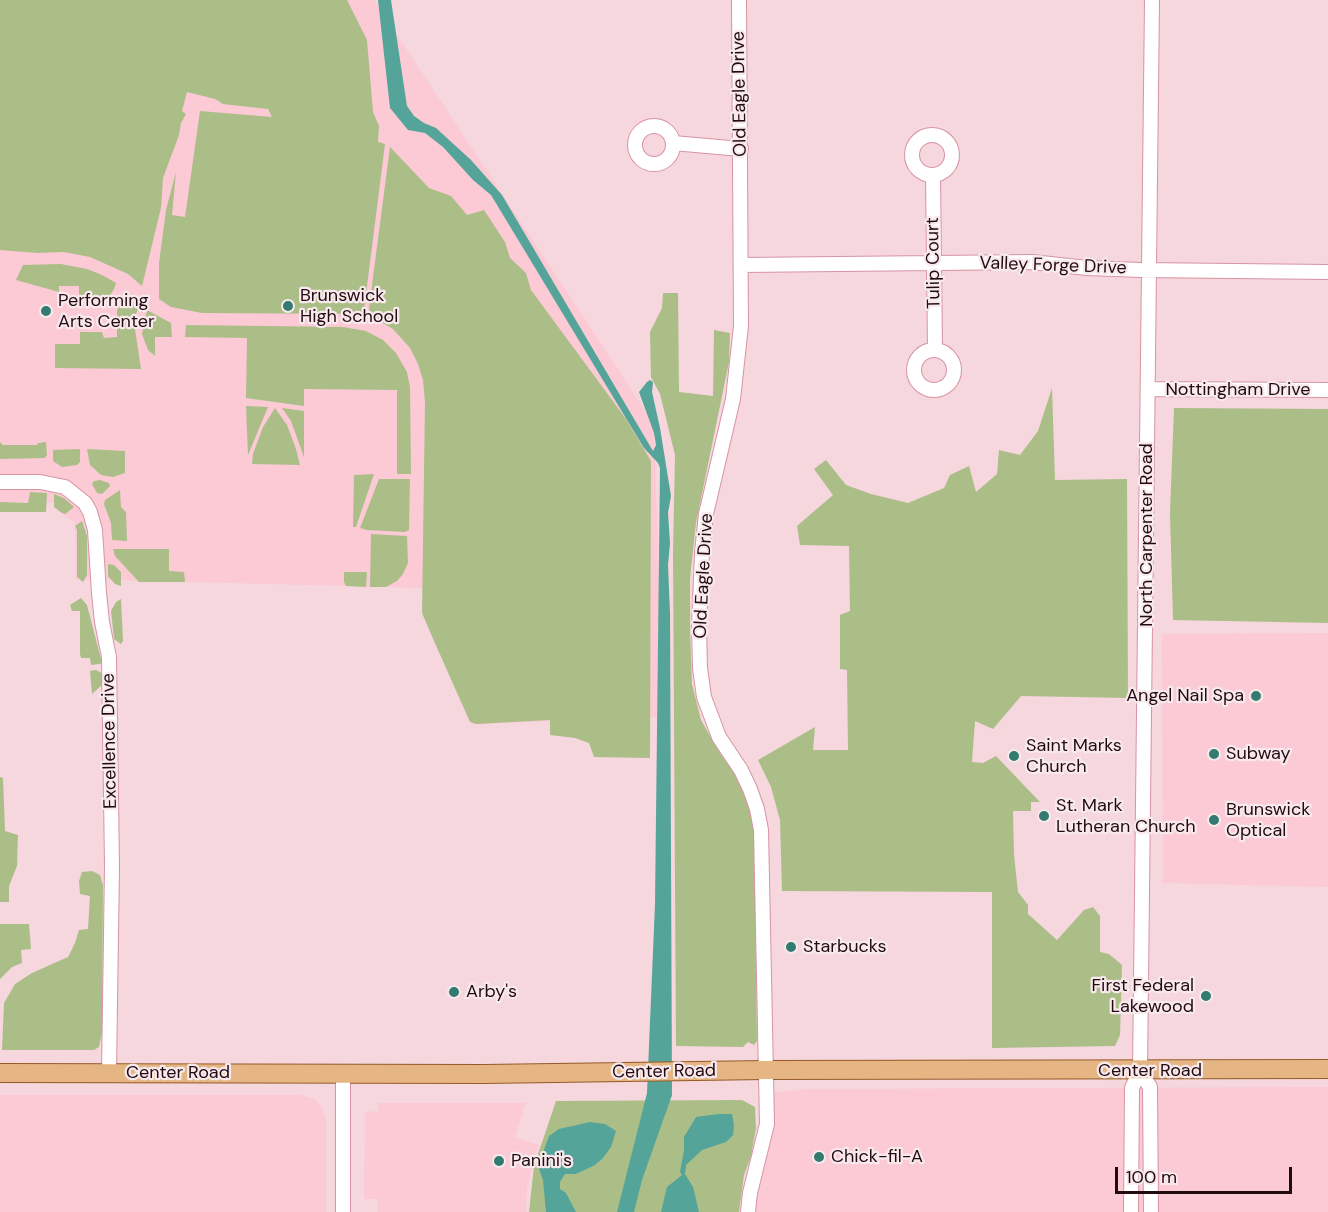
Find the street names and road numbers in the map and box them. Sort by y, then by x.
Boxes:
street label: Old Eagle Drive [728,31,752,157]
street label: Tulip Court [922,217,946,309]
street label: Valley Forge Drive [979,253,1127,279]
street label: Nottingham Drive [1165,379,1311,401]
street label: North Carpenter Road [1136,443,1158,627]
street label: Old Eagle Drive [690,513,718,639]
street label: Excellence Drive [98,673,122,809]
street label: Center Road [612,1060,716,1084]
street label: Center Road [1098,1060,1202,1082]
street label: Center Road [126,1062,230,1084]

